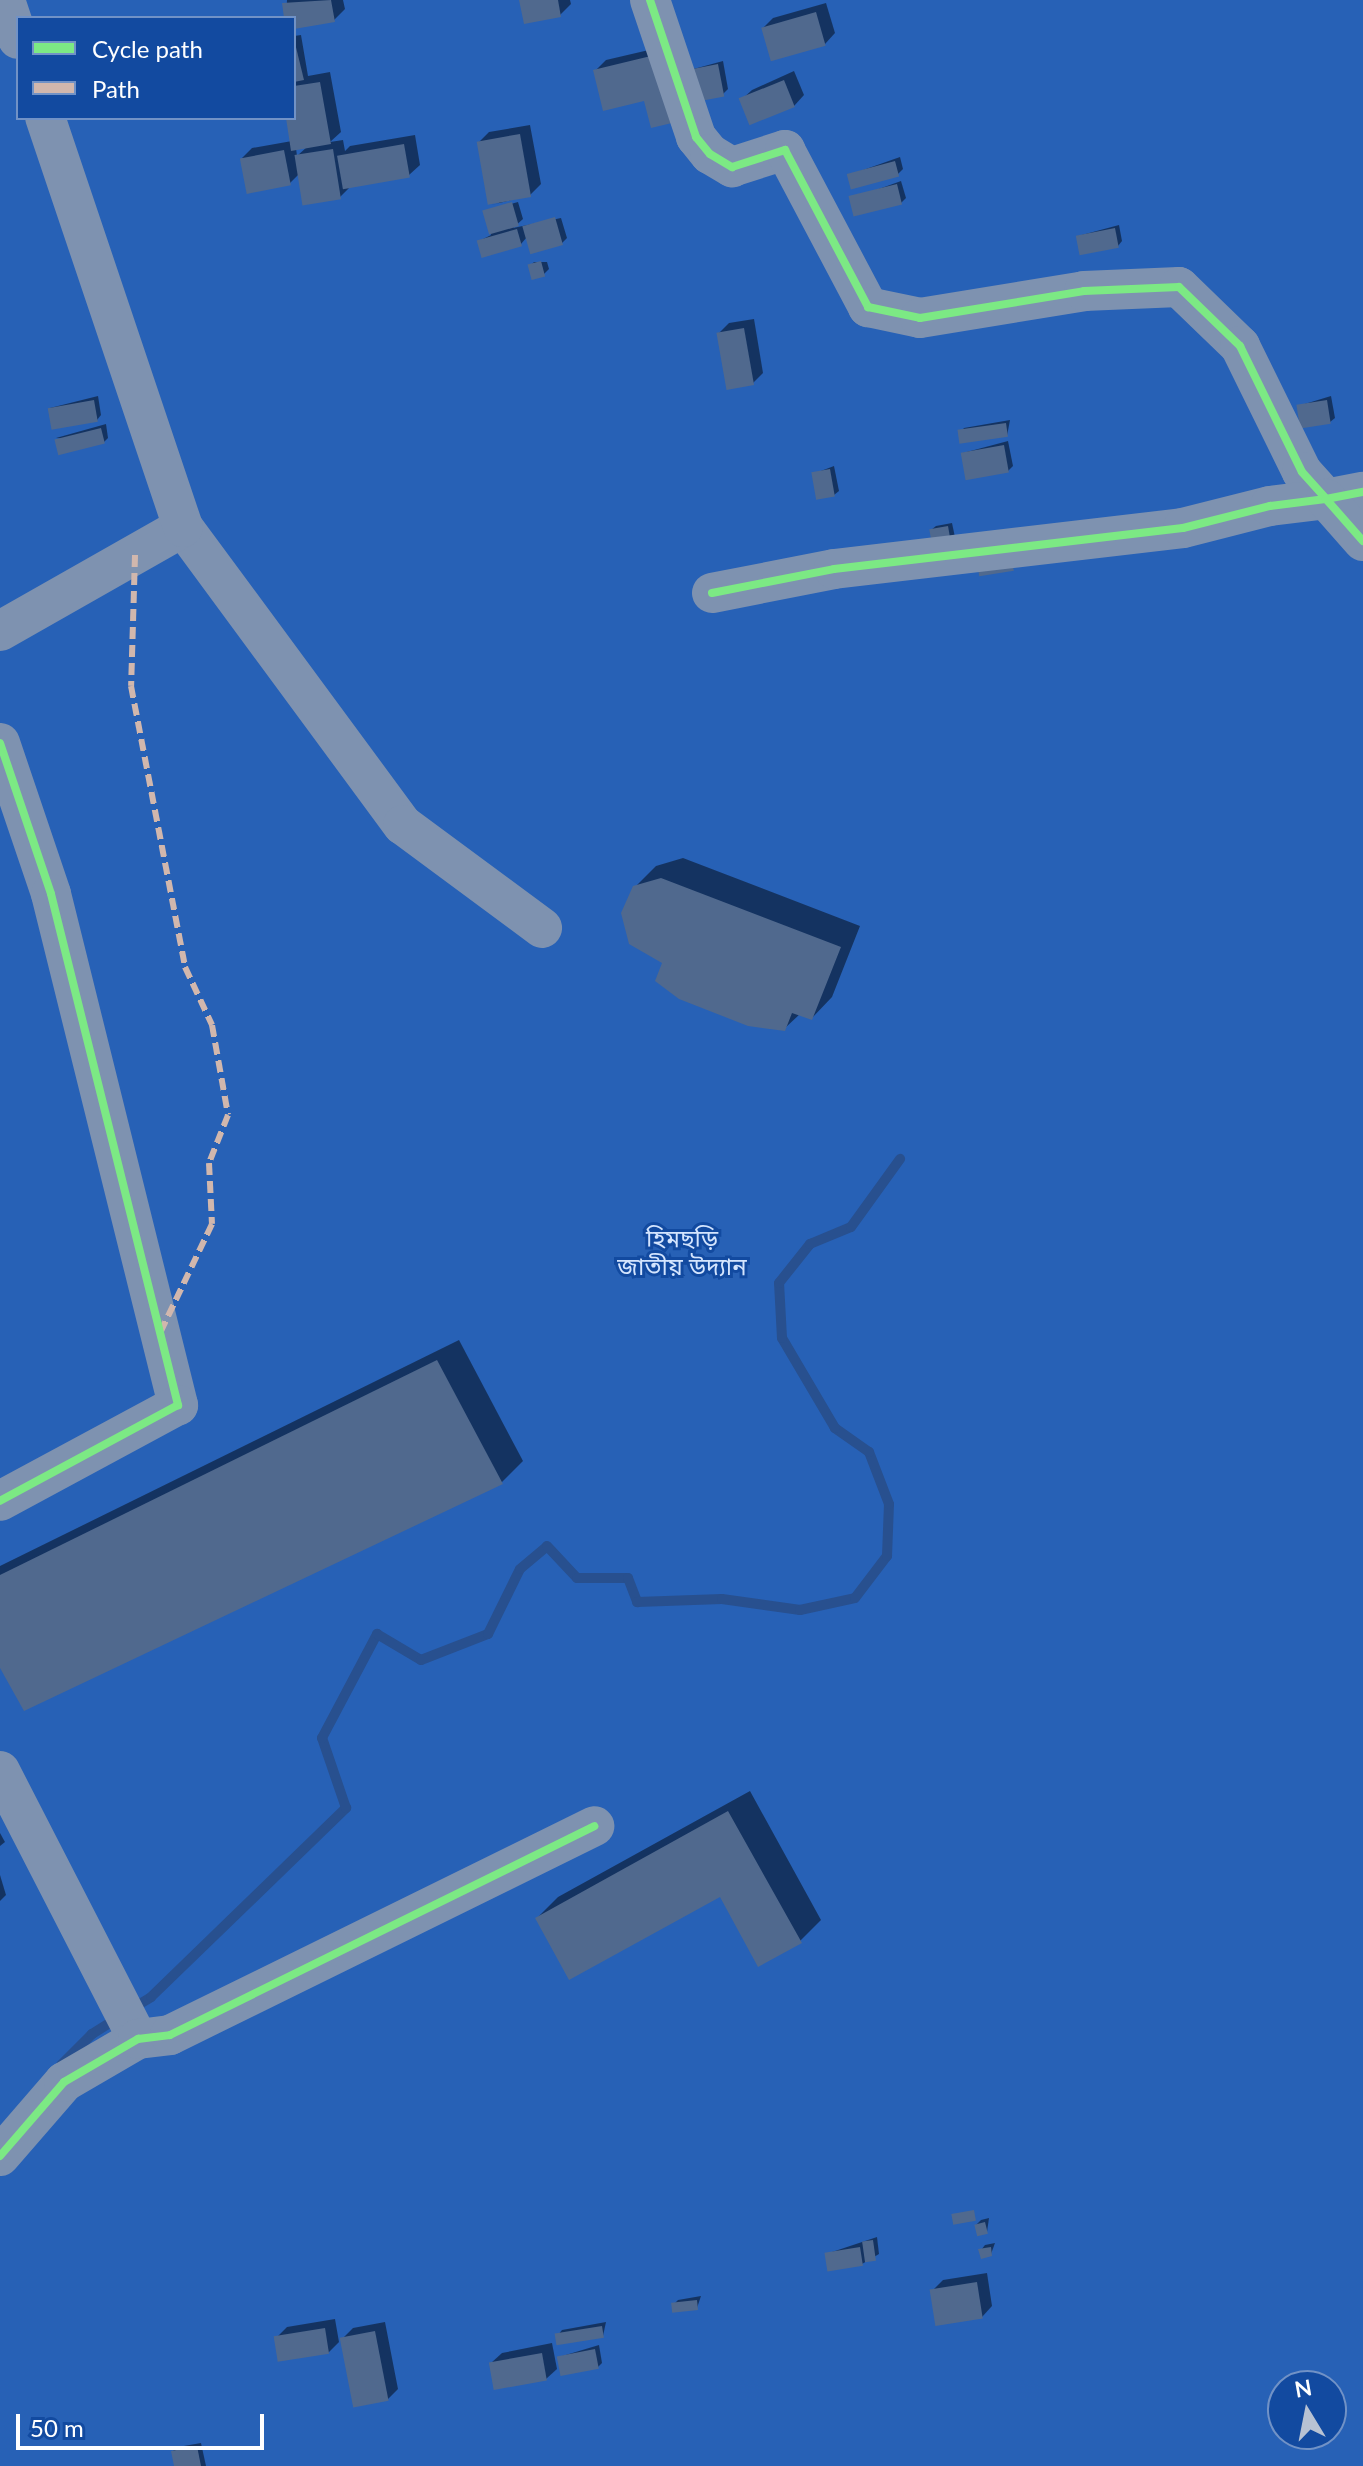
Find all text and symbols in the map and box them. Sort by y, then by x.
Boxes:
legend [16,16,296,120]
text: Cycle path [92,34,203,63]
text: Path [92,74,140,103]
park label: হিমছড়ি জাতীয় উদ্যান [617,1224,747,1280]
north arrow [1267,2370,1347,2450]
text: N [1292,2373,1314,2403]
scale bar [20,2398,268,2448]
text: 50 m [30,2413,84,2442]

